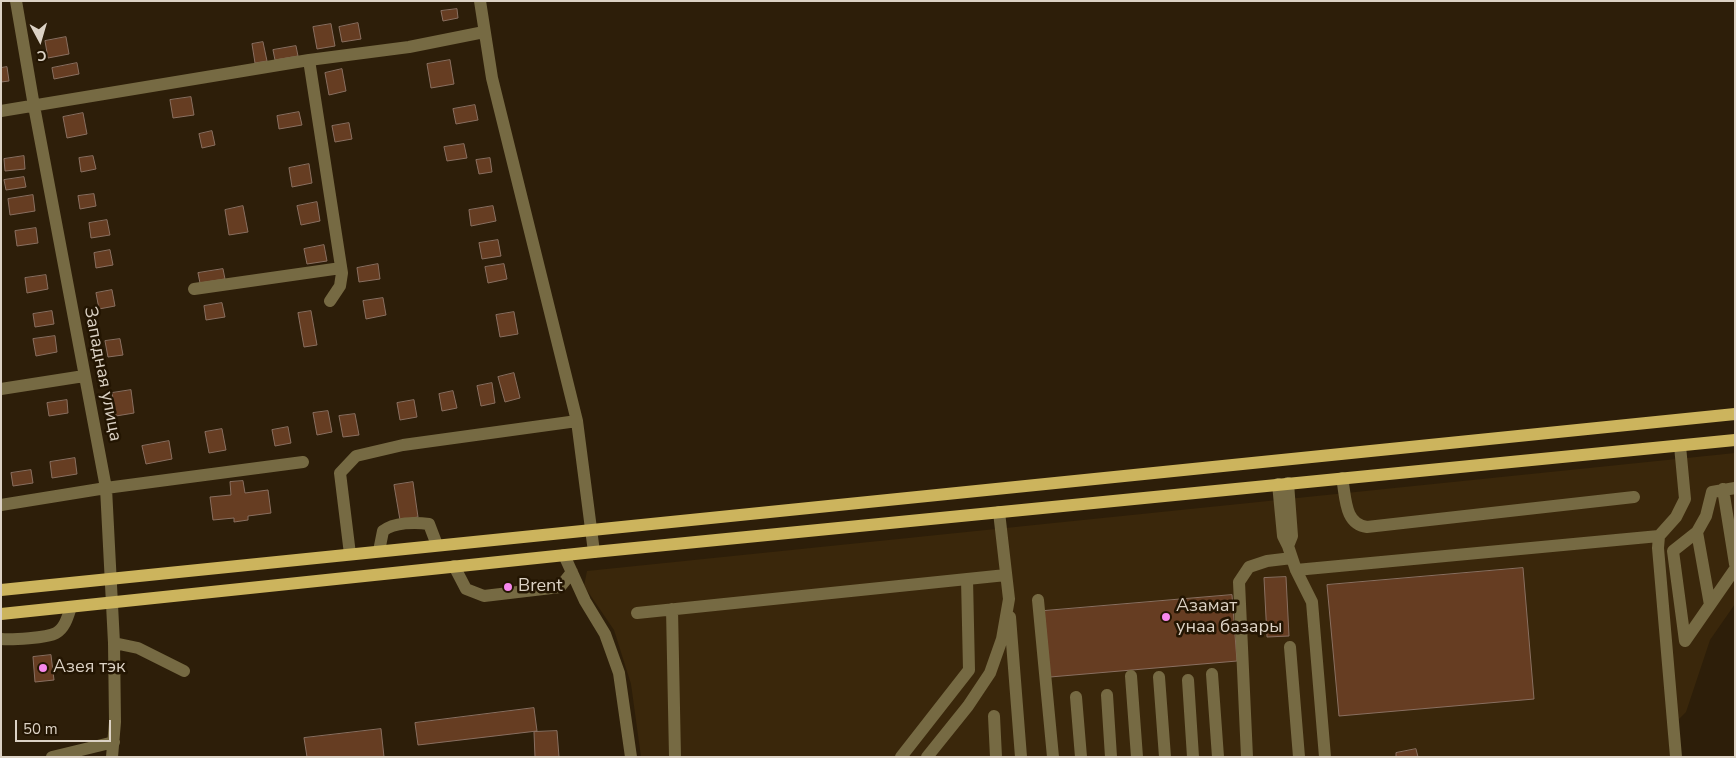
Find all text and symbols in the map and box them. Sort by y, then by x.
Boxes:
north arrow [15,15,65,65]
text: С [36,45,47,65]
street label: Западная улица [78,305,126,443]
place label: Brent [518,576,563,598]
marker: Brent [502,581,514,593]
place label: Азамат унаа базары [1176,596,1282,638]
marker: Азамат унаа базары [1160,611,1172,623]
place label: Азея тэк [53,657,125,679]
marker: Азея тэк [37,662,49,674]
scale bar [18,710,114,742]
text: 50 m [23,719,58,739]

